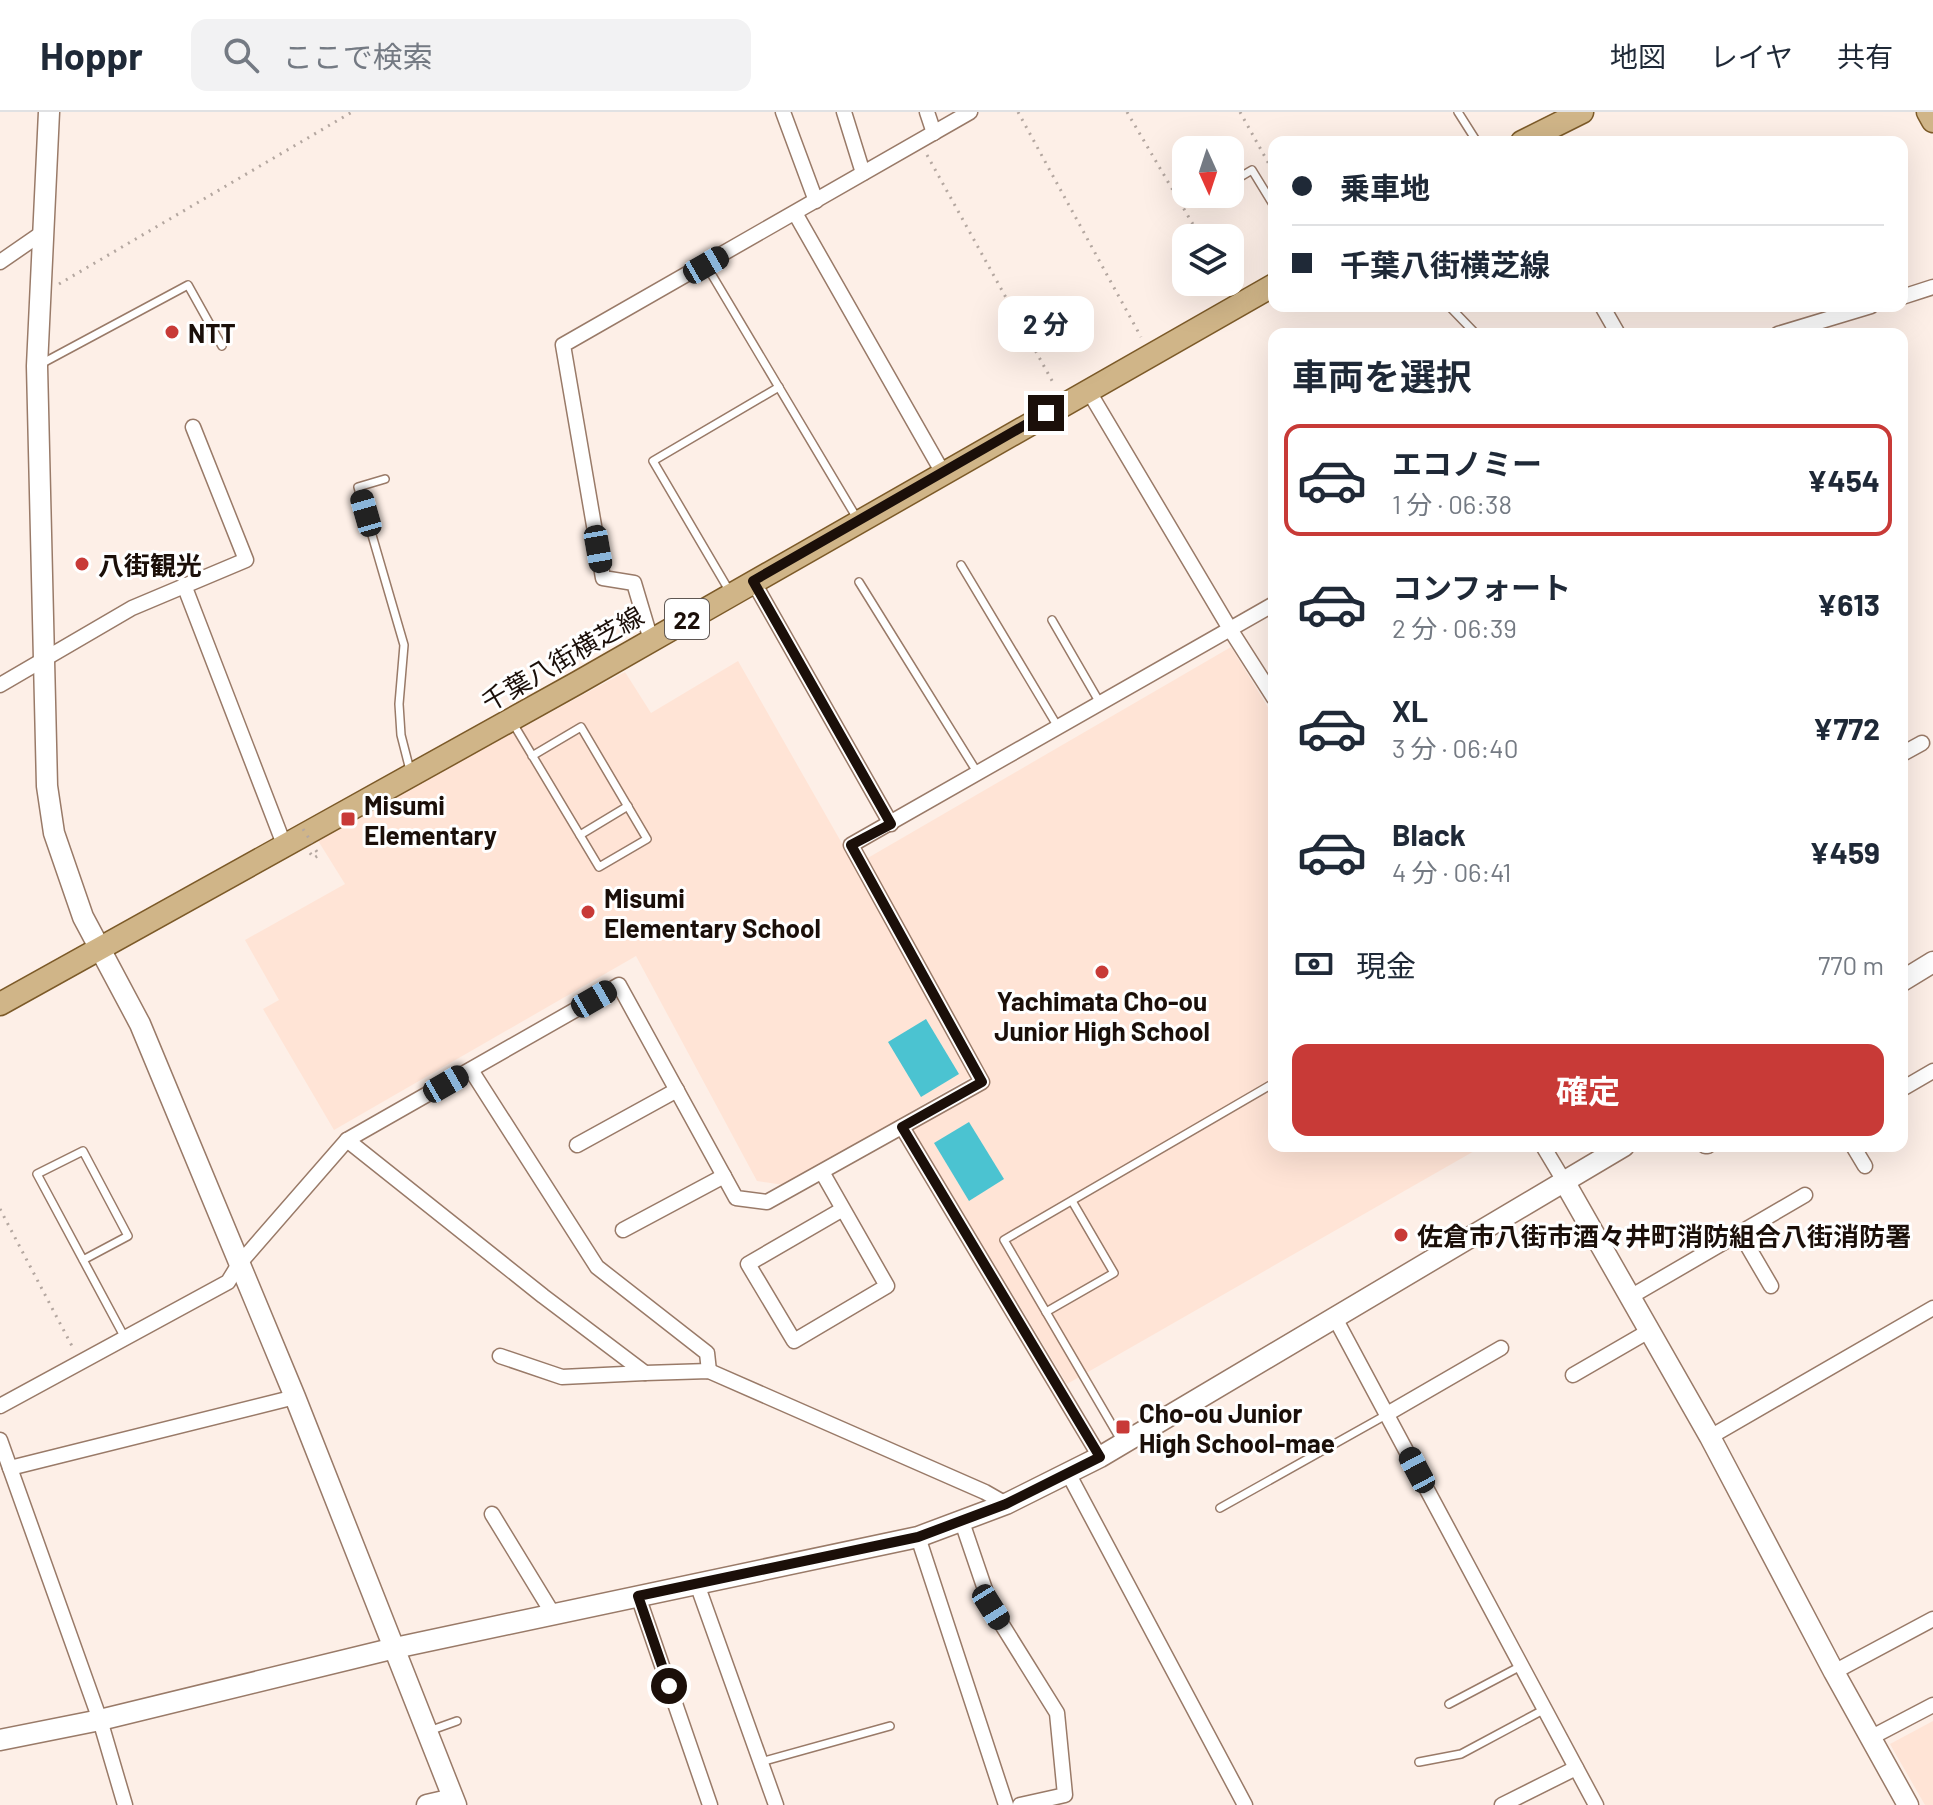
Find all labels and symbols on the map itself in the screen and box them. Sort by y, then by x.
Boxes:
north arrow [1172,136,1244,208]
car [679,243,733,287]
callout: 2 分 [998,297,1094,353]
place label: NTT [188,317,236,348]
marker: NTT [163,323,181,341]
route end [1028,395,1064,431]
car [348,487,384,539]
car [582,523,614,575]
place label: 八街観光 [98,549,202,580]
marker: 八街観光 [73,555,91,573]
street label: 千葉八街横芝線 [475,599,649,717]
road number: 22 [665,599,709,639]
place label: Misumi Elementary [364,789,497,850]
marker: Misumi Elementary [339,810,357,828]
place label: Misumi Elementary School [604,882,821,943]
marker: Misumi Elementary School [579,903,597,921]
marker: Yachimata Cho-ou Junior High School [1093,963,1111,981]
car [567,977,621,1021]
place label: Yachimata Cho-ou Junior High School [994,985,1210,1046]
car [419,1062,473,1106]
place label: 佐倉市八街市酒々井町消防組合八街消防署 [1417,1220,1911,1251]
marker: 佐倉市八街市酒々井町消防組合八街消防署 [1392,1226,1410,1244]
place label: Cho-ou Junior High School-mae [1139,1397,1335,1458]
marker: Cho-ou Junior High School-mae [1114,1418,1132,1436]
car [1395,1443,1439,1497]
car [968,1580,1014,1634]
route start [651,1668,687,1704]

